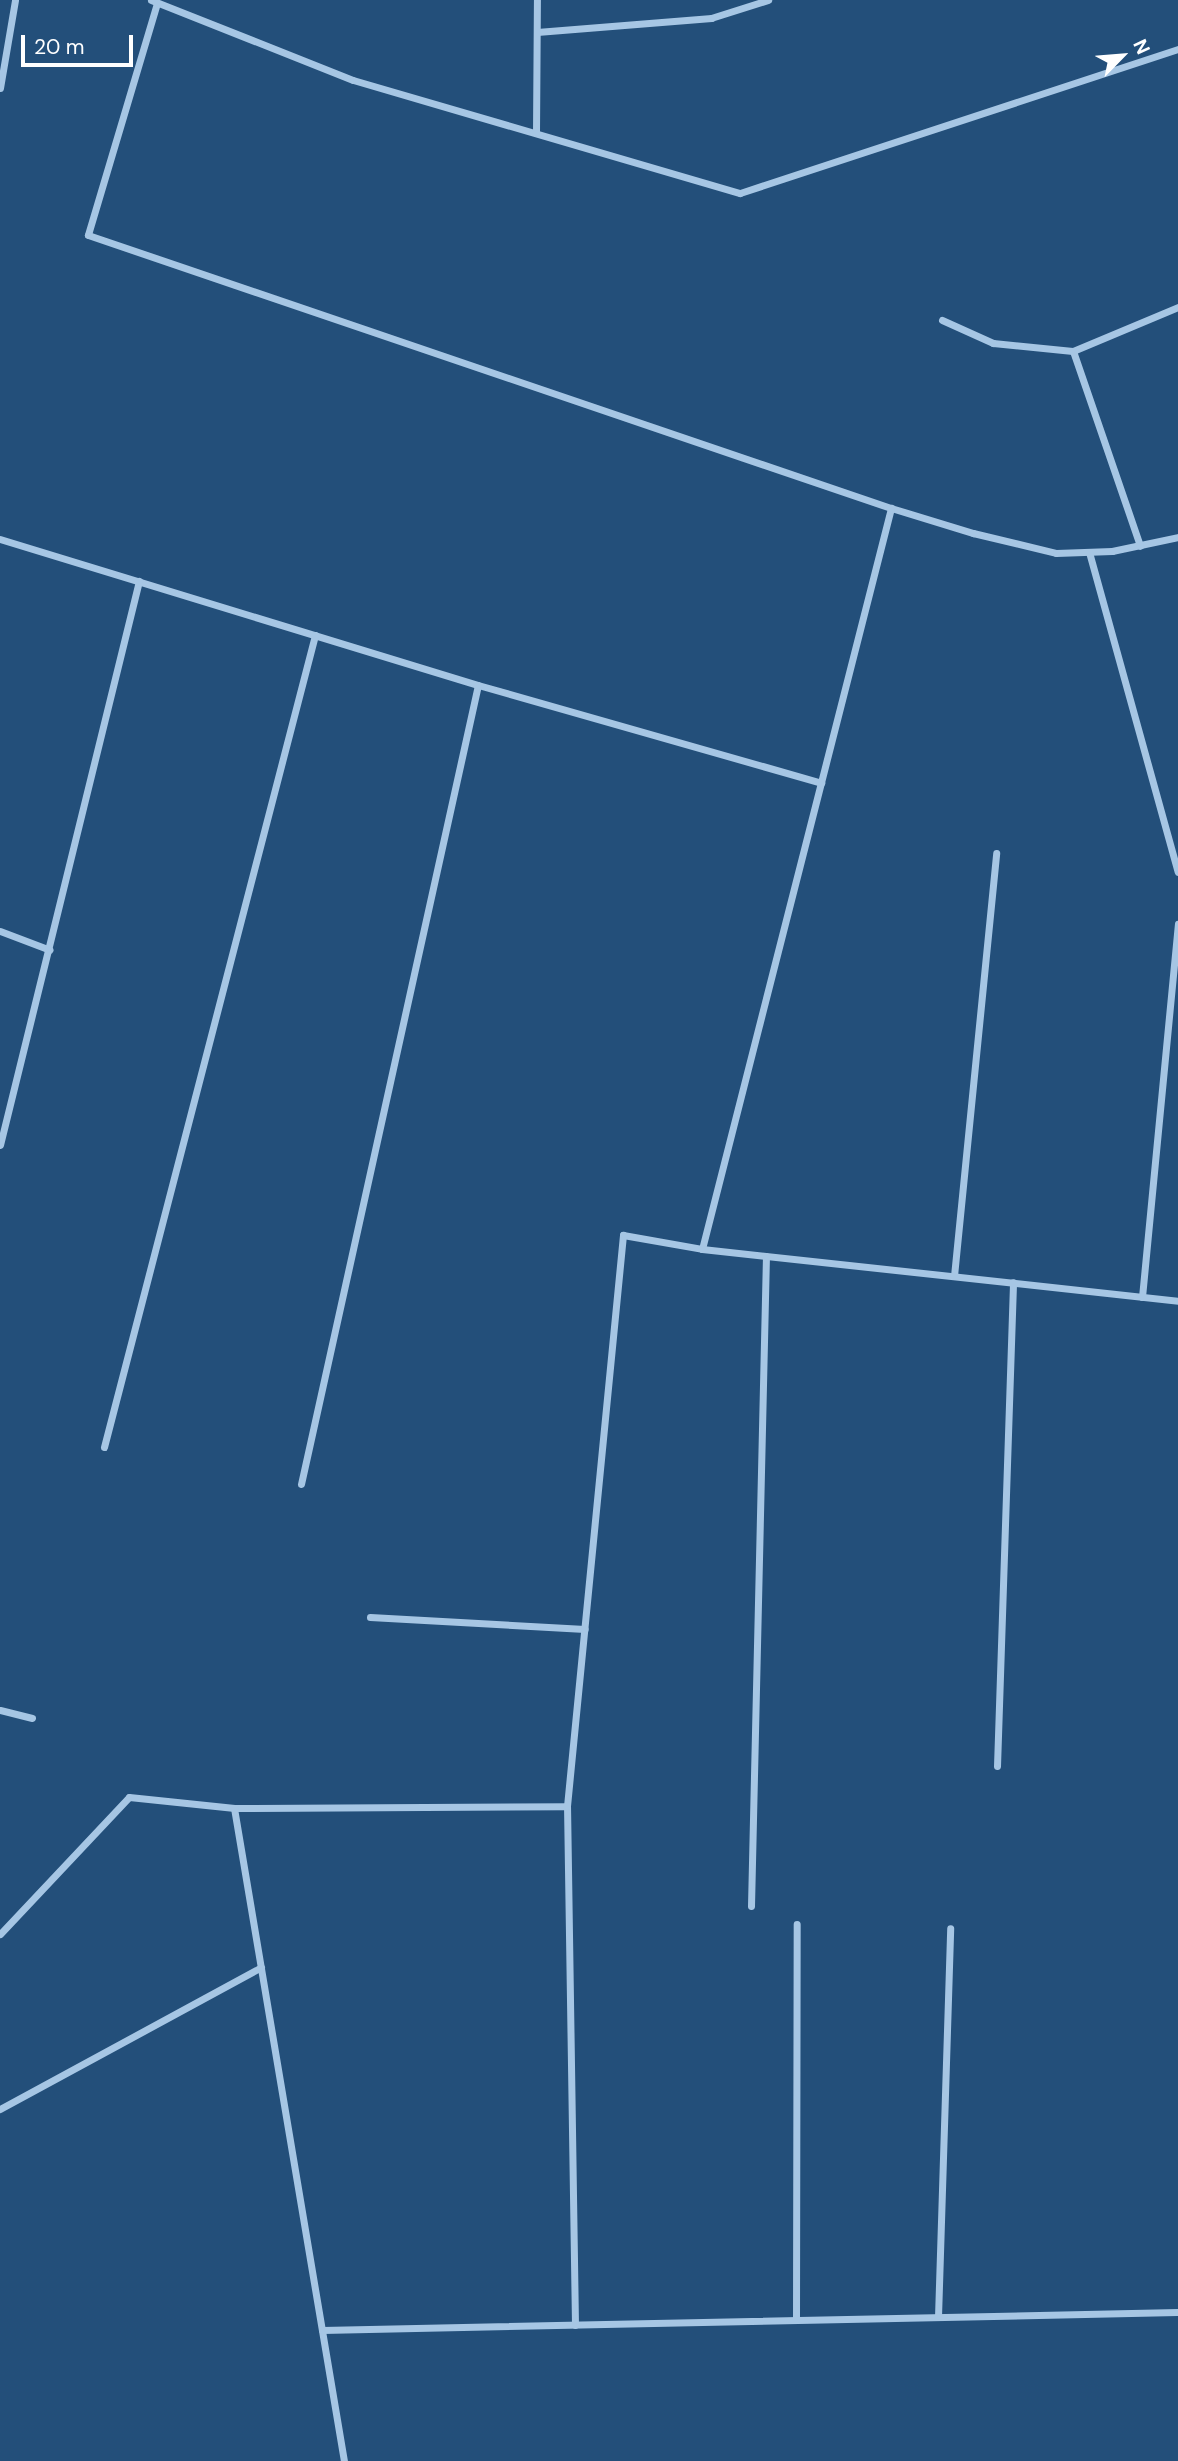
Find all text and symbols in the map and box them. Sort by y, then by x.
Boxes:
scale bar [24,21,136,65]
north arrow [1087,21,1157,91]
text: 20 m [34,33,85,61]
text: N [1127,35,1156,58]

